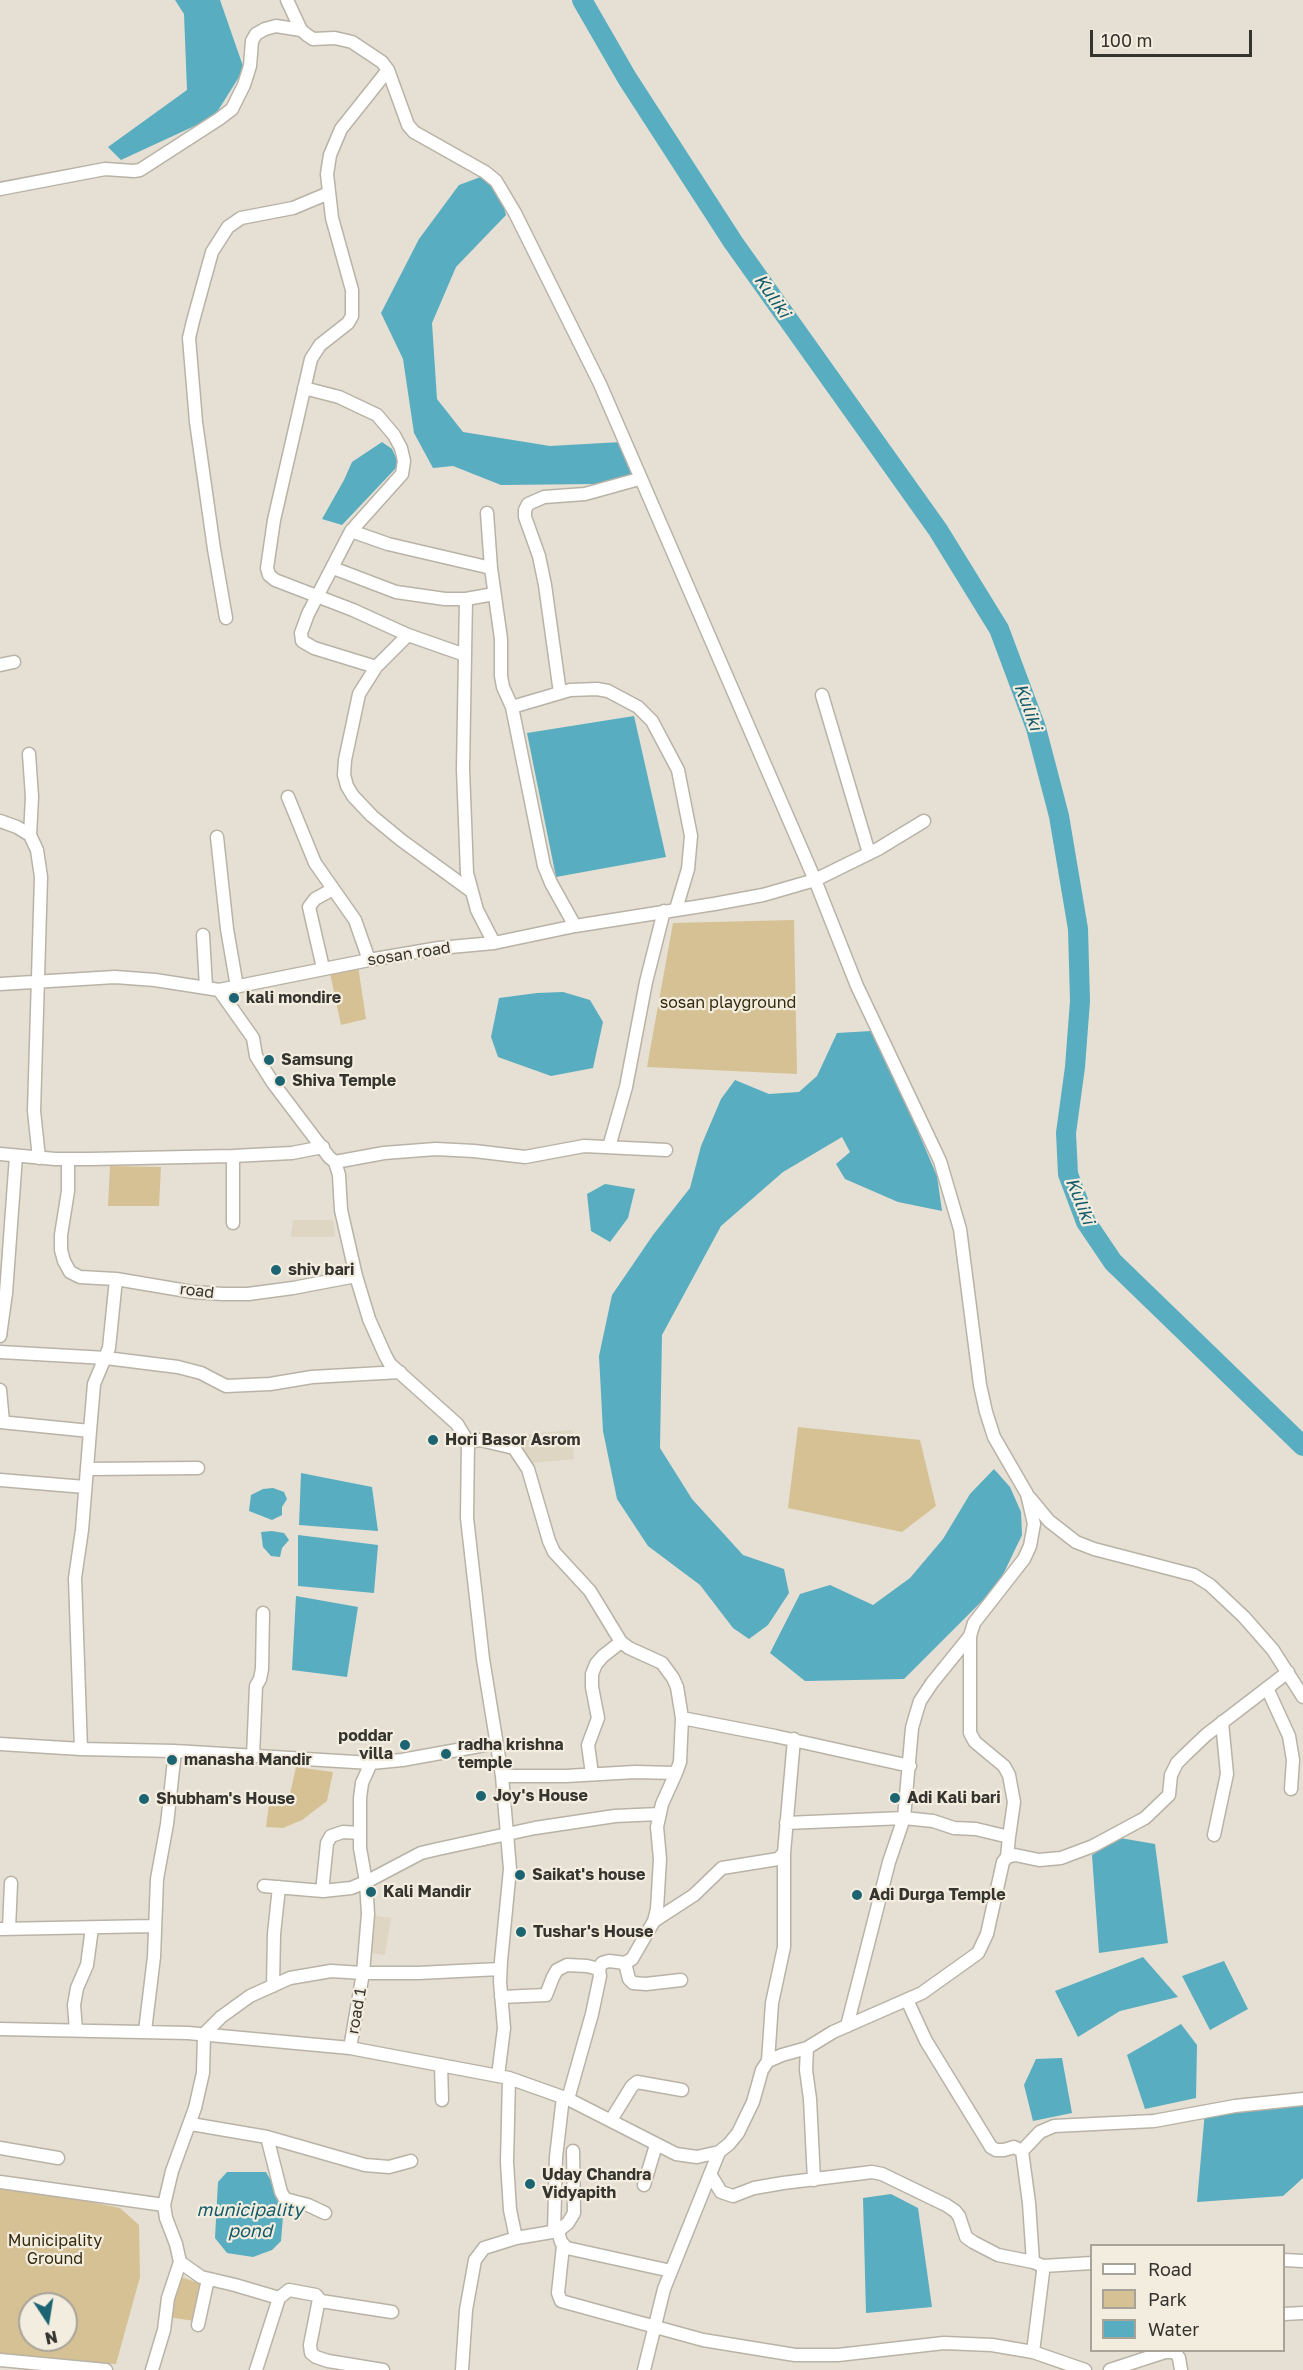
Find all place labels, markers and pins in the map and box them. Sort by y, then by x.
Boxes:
place label: kali mondire [246,988,341,1008]
marker: kali mondire [227,991,241,1005]
place label: Samsung [281,1050,353,1070]
marker: Samsung [262,1053,276,1067]
place label: Shiva Temple [292,1071,396,1091]
marker: Shiva Temple [273,1074,287,1088]
place label: shiv bari [288,1260,354,1280]
marker: shiv bari [269,1263,283,1277]
place label: Hori Basor Asrom [445,1430,581,1450]
marker: Hori Basor Asrom [426,1433,440,1447]
place label: poddar villa [338,1726,393,1764]
place label: radha krishna temple [458,1735,564,1773]
marker: poddar villa [398,1738,412,1752]
marker: radha krishna temple [439,1747,453,1761]
place label: manasha Mandir [184,1750,312,1770]
marker: manasha Mandir [165,1753,179,1767]
place label: Joy's House [493,1786,588,1806]
place label: Adi Kali bari [907,1788,1001,1808]
place label: Shubham's House [156,1789,295,1809]
marker: Joy's House [474,1789,488,1803]
marker: Adi Kali bari [888,1791,902,1805]
marker: Shubham's House [137,1792,151,1806]
place label: Saikat's house [532,1865,645,1885]
marker: Saikat's house [513,1868,527,1882]
place label: Kali Mandir [383,1882,471,1902]
marker: Kali Mandir [364,1885,378,1899]
place label: Adi Durga Temple [869,1885,1006,1905]
marker: Adi Durga Temple [850,1888,864,1902]
place label: Tushar's House [533,1922,653,1942]
marker: Tushar's House [514,1925,528,1939]
place label: Uday Chandra Vidyapith [542,2165,651,2203]
marker: Uday Chandra Vidyapith [523,2177,537,2191]

